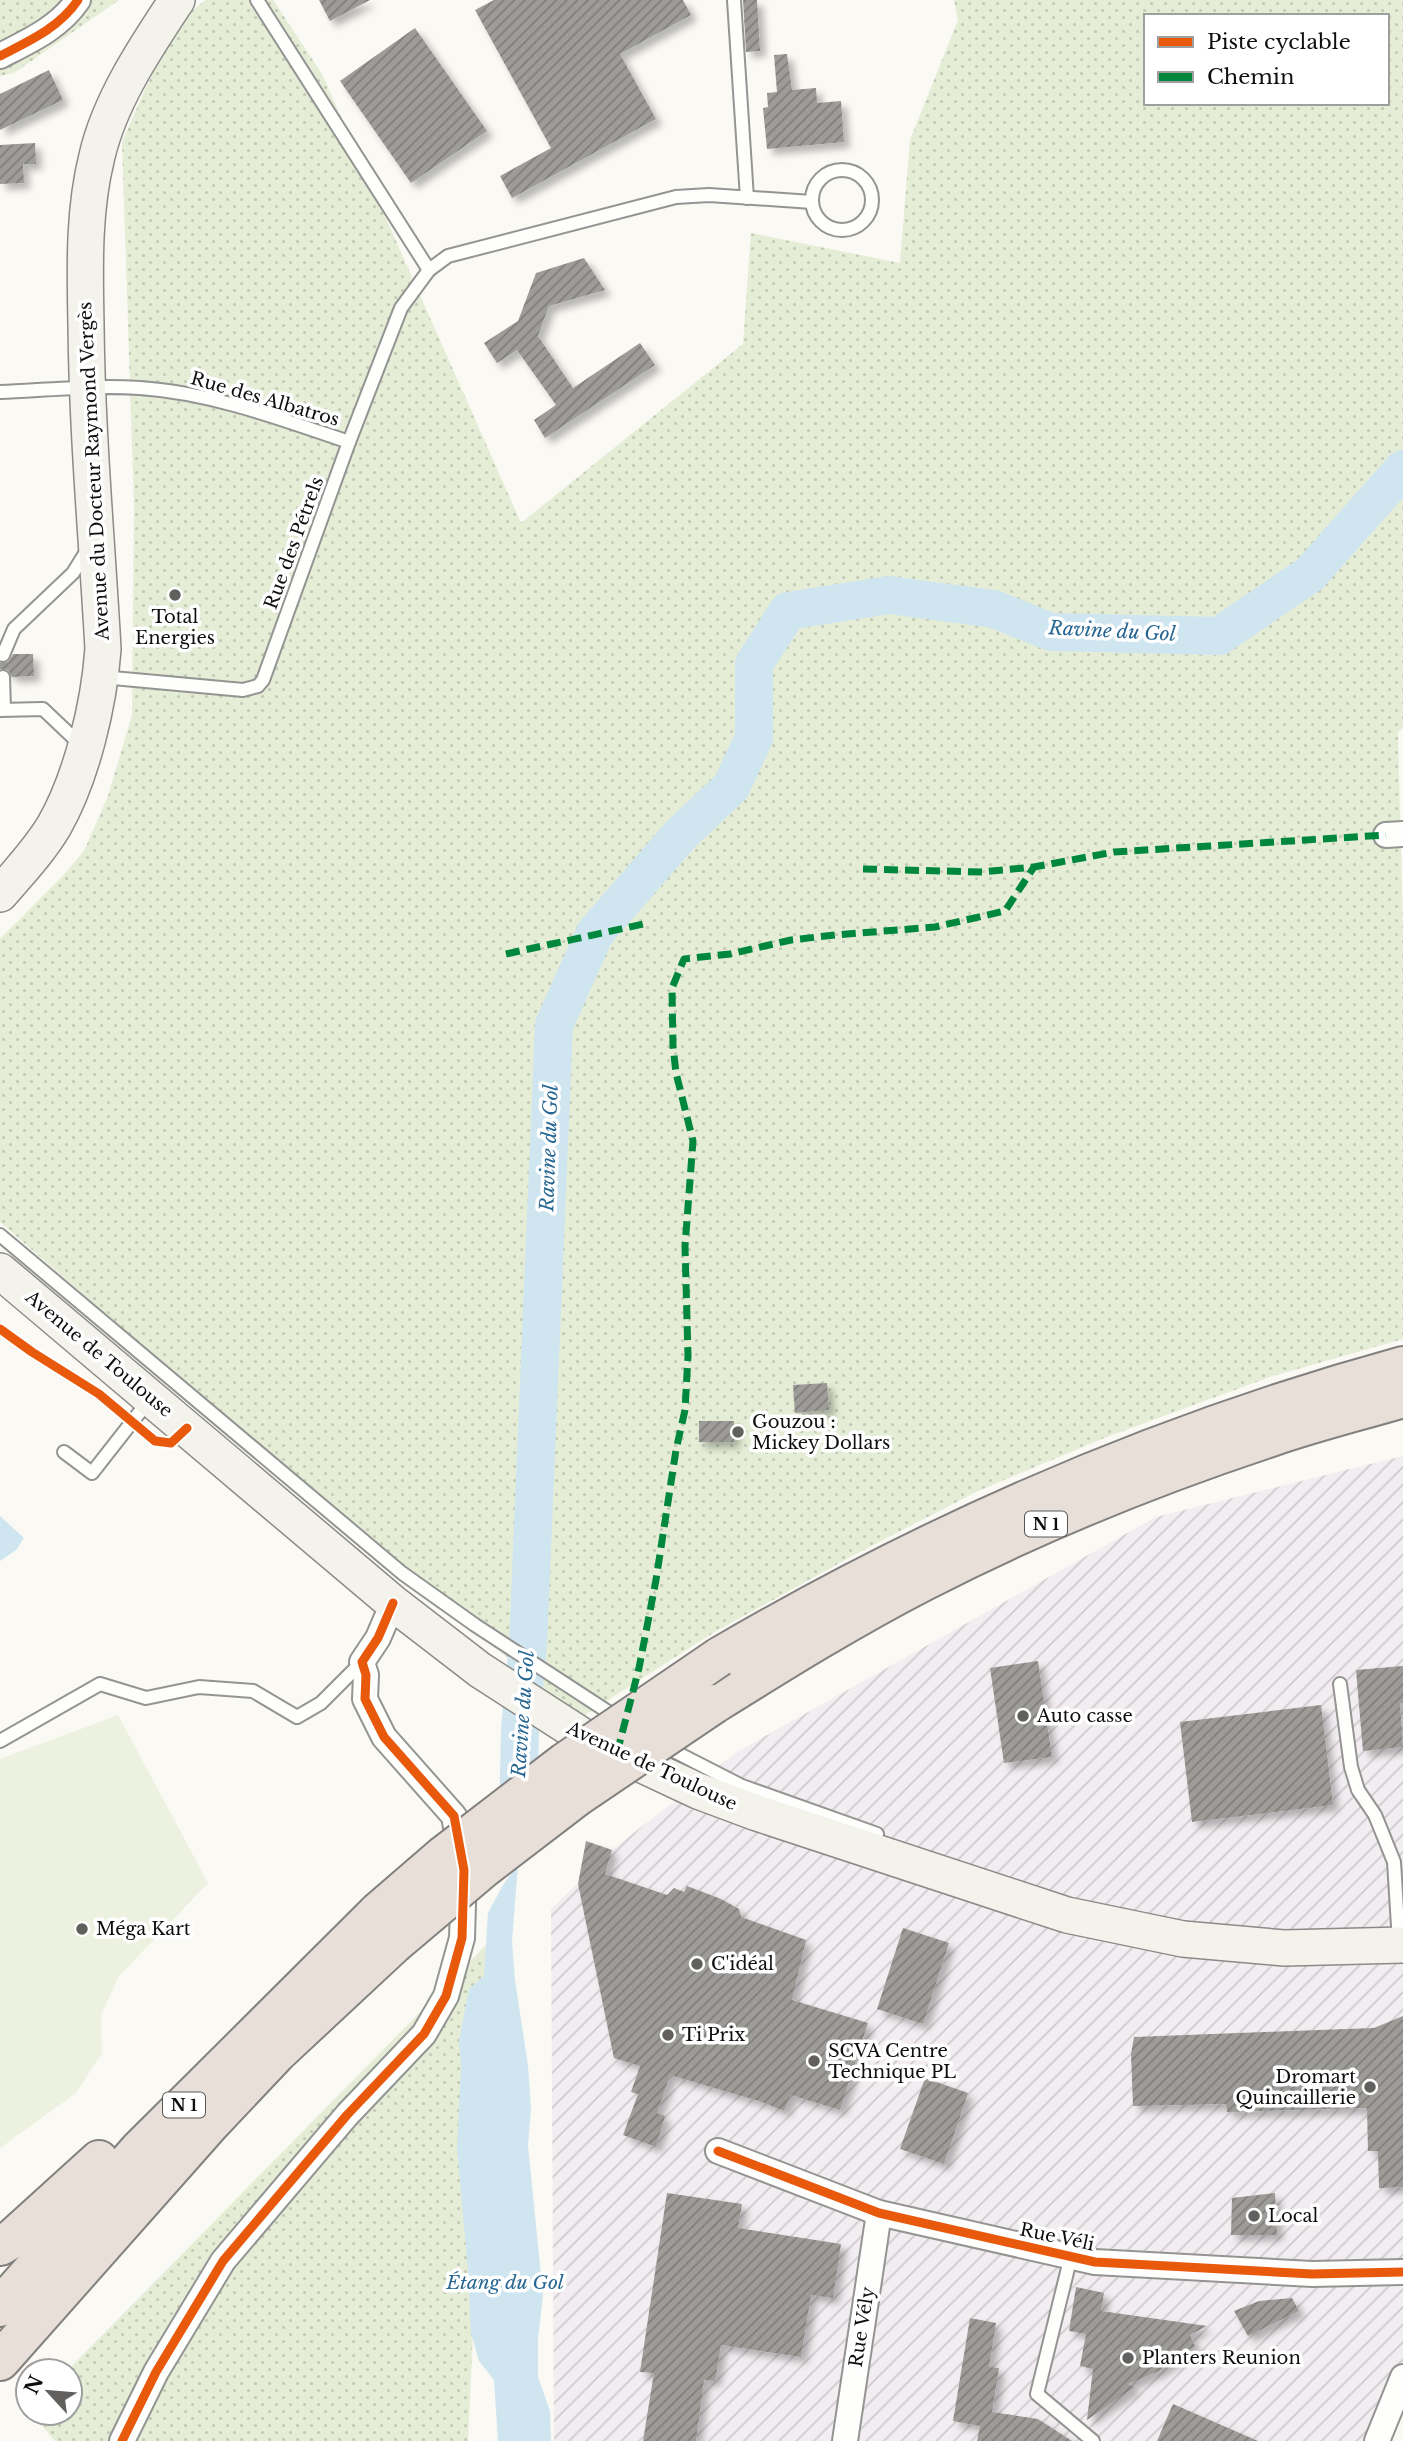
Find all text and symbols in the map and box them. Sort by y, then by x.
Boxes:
legend [1144,14,1389,105]
text: Piste cyclable [1207,29,1351,55]
text: Chemin [1207,64,1295,90]
street label: Avenue du Docteur Raymond Vergès [74,301,114,642]
street label: Rue des Albatros [188,367,342,431]
street label: Rue des Pétrels [260,474,328,612]
marker: Total Energies [167,587,183,603]
place label: Total Energies [135,606,215,649]
water label: Ravine du Gol [1047,616,1176,646]
water label: Ravine du Gol [535,1084,563,1213]
street label: Avenue de Toulouse [20,1285,177,1422]
place label: Gouzou : Mickey Dollars [752,1411,890,1454]
marker: Gouzou : Mickey Dollars [730,1424,746,1440]
road number: N 1 [1025,1512,1067,1536]
water label: Ravine du Gol [507,1650,539,1779]
place label: Auto casse [1036,1705,1133,1727]
marker: Auto casse [1015,1708,1031,1724]
street label: Avenue de Toulouse [562,1716,741,1815]
place label: Méga Kart [96,1918,191,1940]
marker: Méga Kart [74,1921,90,1937]
place label: C'idéal [711,1953,774,1975]
marker: C'idéal [689,1956,705,1972]
place label: Ti Prix [682,2024,745,2046]
marker: Ti Prix [660,2027,676,2043]
place label: SCVA Centre Technique PL [828,2040,956,2083]
marker: SCVA Centre Technique PL [806,2053,822,2069]
place label: Dromart Quincaillerie [1236,2066,1356,2109]
marker: Dromart Quincaillerie [1362,2079,1378,2095]
road number: N 1 [163,2092,205,2118]
place label: Local [1268,2205,1318,2227]
marker: Local [1246,2208,1262,2224]
street label: Rue Véli [1018,2218,1096,2256]
water label: Étang du Gol [445,2271,564,2294]
street label: Rue Vély [845,2285,879,2369]
place label: Planters Reunion [1142,2347,1301,2369]
marker: Planters Reunion [1120,2350,1136,2366]
north arrow [14,2357,84,2427]
text: N [20,2372,48,2398]

